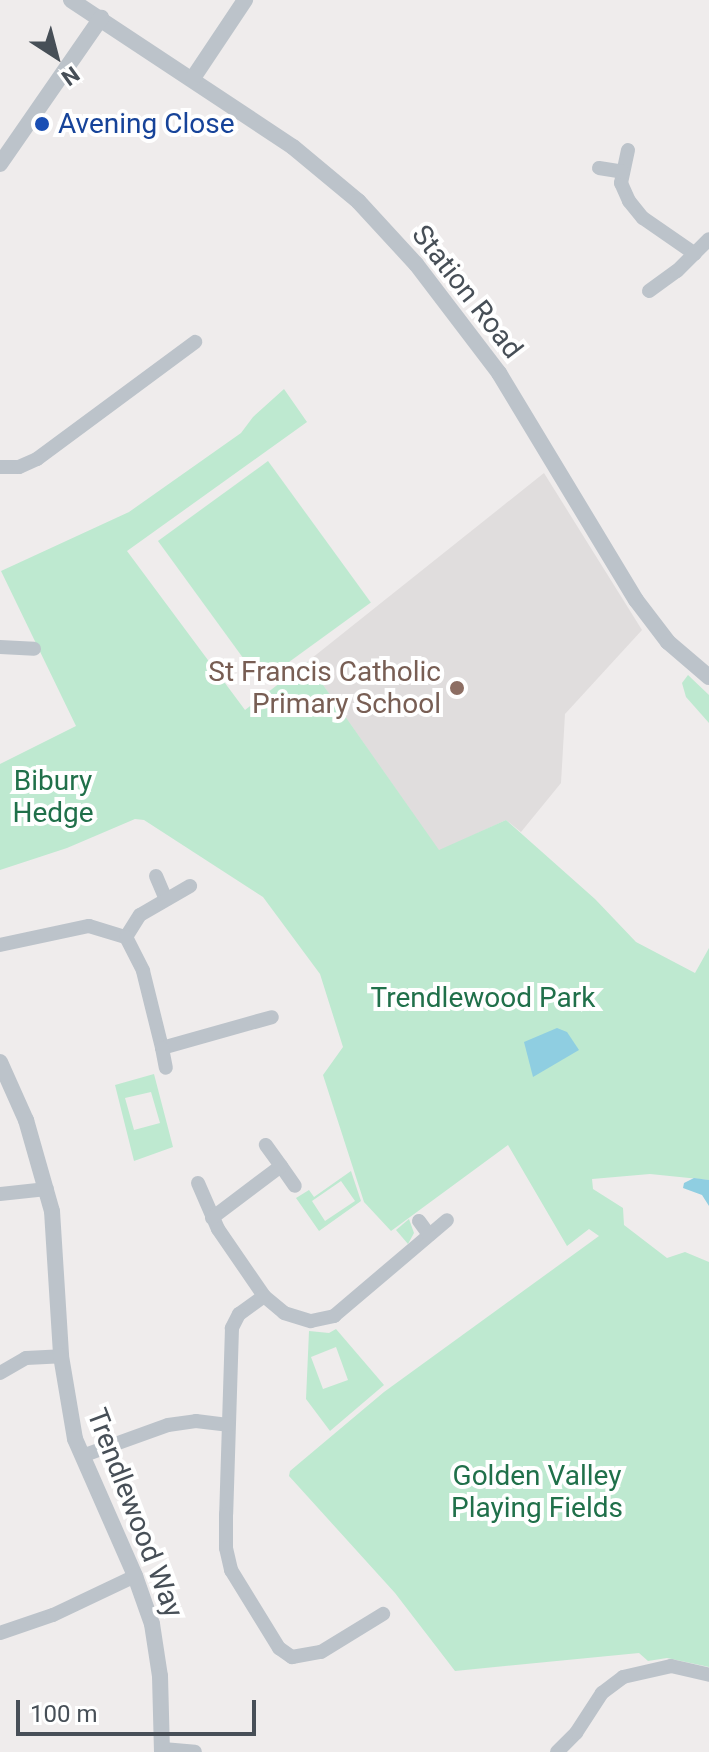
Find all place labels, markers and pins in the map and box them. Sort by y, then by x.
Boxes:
place label: Avening Close [58,107,235,141]
marker: Avening Close [33,115,51,133]
place label: St Francis Catholic Primary School [208,655,441,721]
marker: St Francis Catholic Primary School [448,679,466,697]

